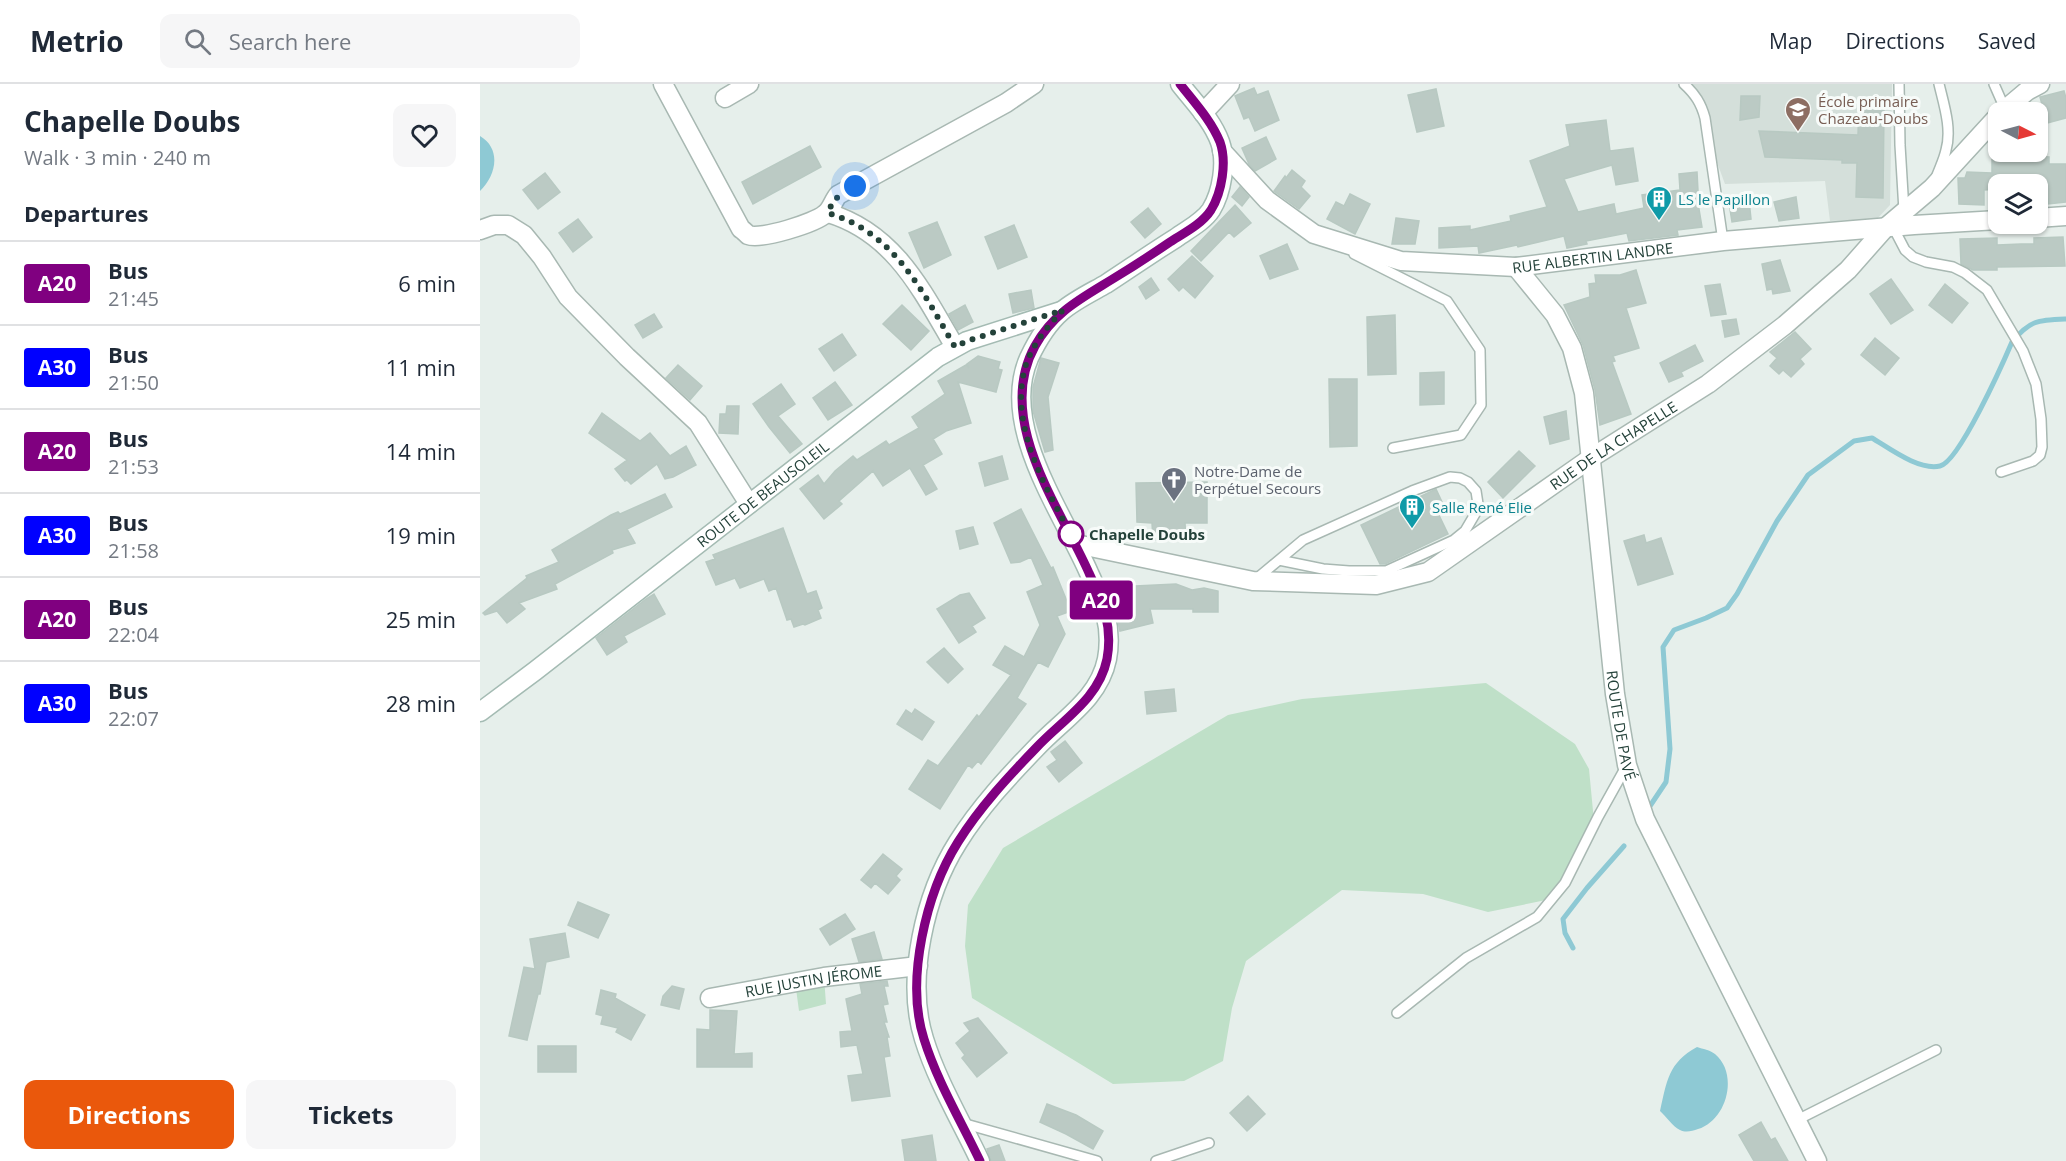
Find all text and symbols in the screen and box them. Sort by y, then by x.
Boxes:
search box [160,14,580,68]
text: Metrio [30,22,124,60]
icon: search [181,25,214,58]
text: Search here [229,26,351,56]
text: Map [1769,27,1812,55]
text: Directions [1845,27,1945,55]
text: Saved [1978,27,2036,55]
place label: École primaire Chazeau-Doubs [1818,91,1928,128]
school or university icon: École primaire Chazeau-Doubs [1783,95,1813,133]
text: Chapelle Doubs [24,102,240,140]
north arrow [1988,102,2048,162]
map controls [1988,102,2048,234]
button: heart [393,104,456,167]
text: Walk · 3 min · 240 m [24,144,211,171]
your location [840,171,870,201]
button: layers [1988,174,2048,234]
building icon: LS le Papillon [1644,184,1674,222]
place label: LS le Papillon [1678,189,1770,209]
text: Departures [24,198,148,228]
street label: RUE ALBERTIN LANDRE [1511,237,1674,277]
text: Bus [108,255,148,285]
text: 6 min [398,268,456,298]
text: A20 [38,269,76,297]
text: 21:45 [108,285,159,312]
text: Bus [108,339,148,369]
text: 11 min [386,352,456,382]
text: A30 [38,353,76,381]
text: 21:50 [108,369,159,396]
street label: RUE DE LA CHAPELLE [1545,396,1681,494]
text: Bus [108,423,148,453]
text: 14 min [386,436,456,466]
street label: ROUTE DE BEAUSOLEIL [692,436,833,551]
text: A20 [38,437,76,465]
text: 21:53 [108,453,159,480]
place label: Notre-Dame de Perpétuel Secours [1194,461,1321,498]
church icon: Notre-Dame de Perpétuel Secours [1159,465,1189,503]
building icon: Salle René Elie [1397,492,1427,530]
place label: Salle René Elie [1432,497,1532,517]
text: Bus [108,507,148,537]
text: 19 min [386,520,456,550]
text: A30 [38,521,76,549]
marker: Chapelle Doubs [1058,521,1084,547]
place label: Chapelle Doubs [1089,524,1205,544]
text: 21:58 [108,537,159,564]
line badge: A20 [1066,580,1136,620]
text: A20 [1082,586,1120,614]
text: Bus [108,591,148,621]
text: 25 min [386,604,456,634]
text: A20 [38,605,76,633]
text: 22:04 [108,621,159,648]
street label: ROUTE DE PAVÉ [1603,669,1641,783]
text: Bus [108,675,148,705]
text: 28 min [386,688,456,718]
text: A30 [38,689,76,717]
text: 22:07 [108,705,159,732]
street label: RUE JUSTIN JÉROME [743,960,883,1001]
button: Directions [24,1080,234,1149]
button: Tickets [246,1080,456,1149]

